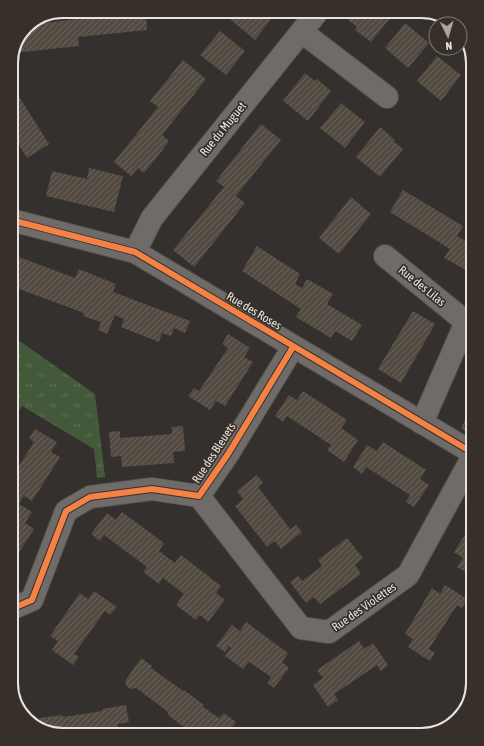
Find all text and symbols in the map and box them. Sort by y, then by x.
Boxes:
north arrow [428,16,468,56]
text: N [445,40,453,52]
street label: Rue du Muguet [197,99,249,159]
street label: Rue des Lilas [396,263,448,309]
street label: Rue des Roses [224,289,284,333]
street label: Rue des Bleuets [189,420,239,486]
street label: Rue des Violettes [329,580,399,634]

